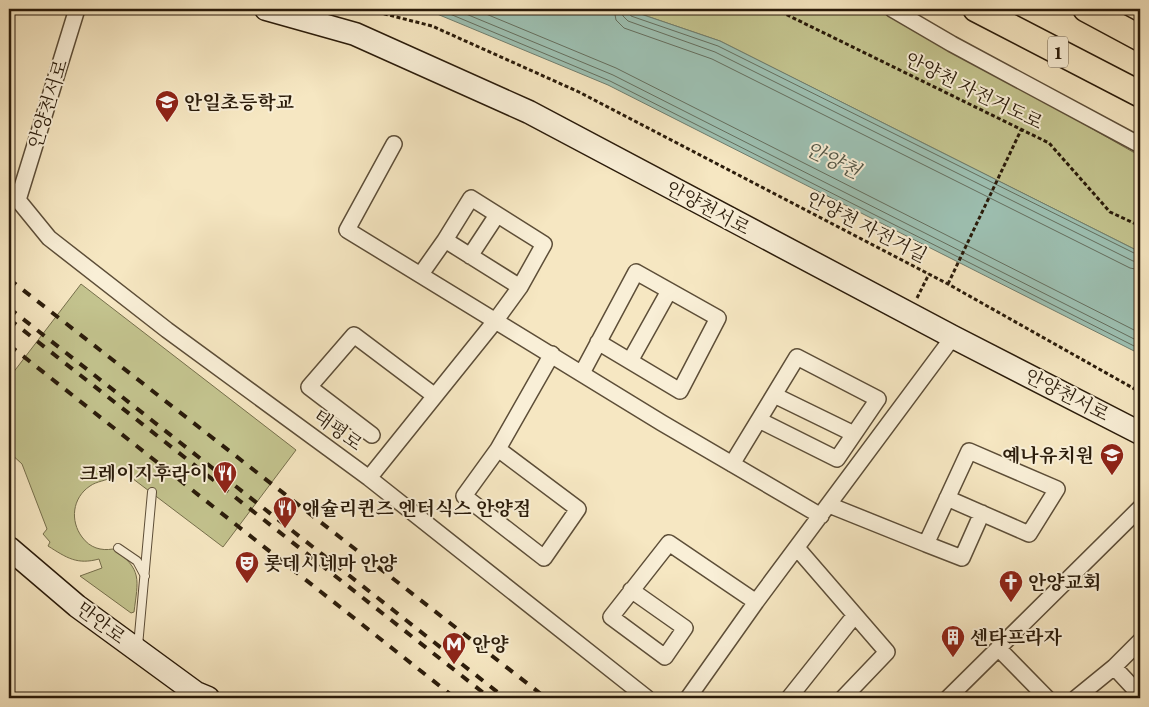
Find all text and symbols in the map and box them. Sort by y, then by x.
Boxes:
road number: 1 [1048,36,1068,68]
street label: 안양천 자전거도로 [901,47,1047,135]
street label: 안양천서로 [23,56,73,152]
school or university icon: 안일초등학교 [154,89,180,123]
place label: 안일초등학교 [184,90,294,115]
water label: 안양천 [801,136,866,185]
street label: 안양천서로 [662,175,754,241]
street label: 안양천 자전거길 [802,186,932,268]
street label: 안양천서로 [1020,363,1114,427]
street label: 태평로 [308,404,368,456]
school or university icon: 예나유치원 [1099,442,1125,476]
place label: 예나유치원 [1002,443,1094,468]
restaurant icon: 크레이지후라이 [212,460,238,494]
place label: 크레이지후라이 [80,461,208,486]
restaurant icon: 애슐리퀸즈 엔터식스 안양점 [272,495,298,529]
place label: 애슐리퀸즈 엔터식스 안양점 [302,496,531,521]
theatre icon: 롯데시네마 안양 [234,550,260,584]
place label: 롯데시네마 안양 [264,551,398,576]
church icon: 안양교회 [998,569,1024,603]
place label: 안양교회 [1028,570,1101,595]
street label: 만안로 [71,596,131,650]
building icon: 센타프라자 [940,624,966,658]
place label: 센타프라자 [970,625,1062,650]
metro station icon: 안양 [441,631,467,665]
place label: 안양 [472,632,509,657]

